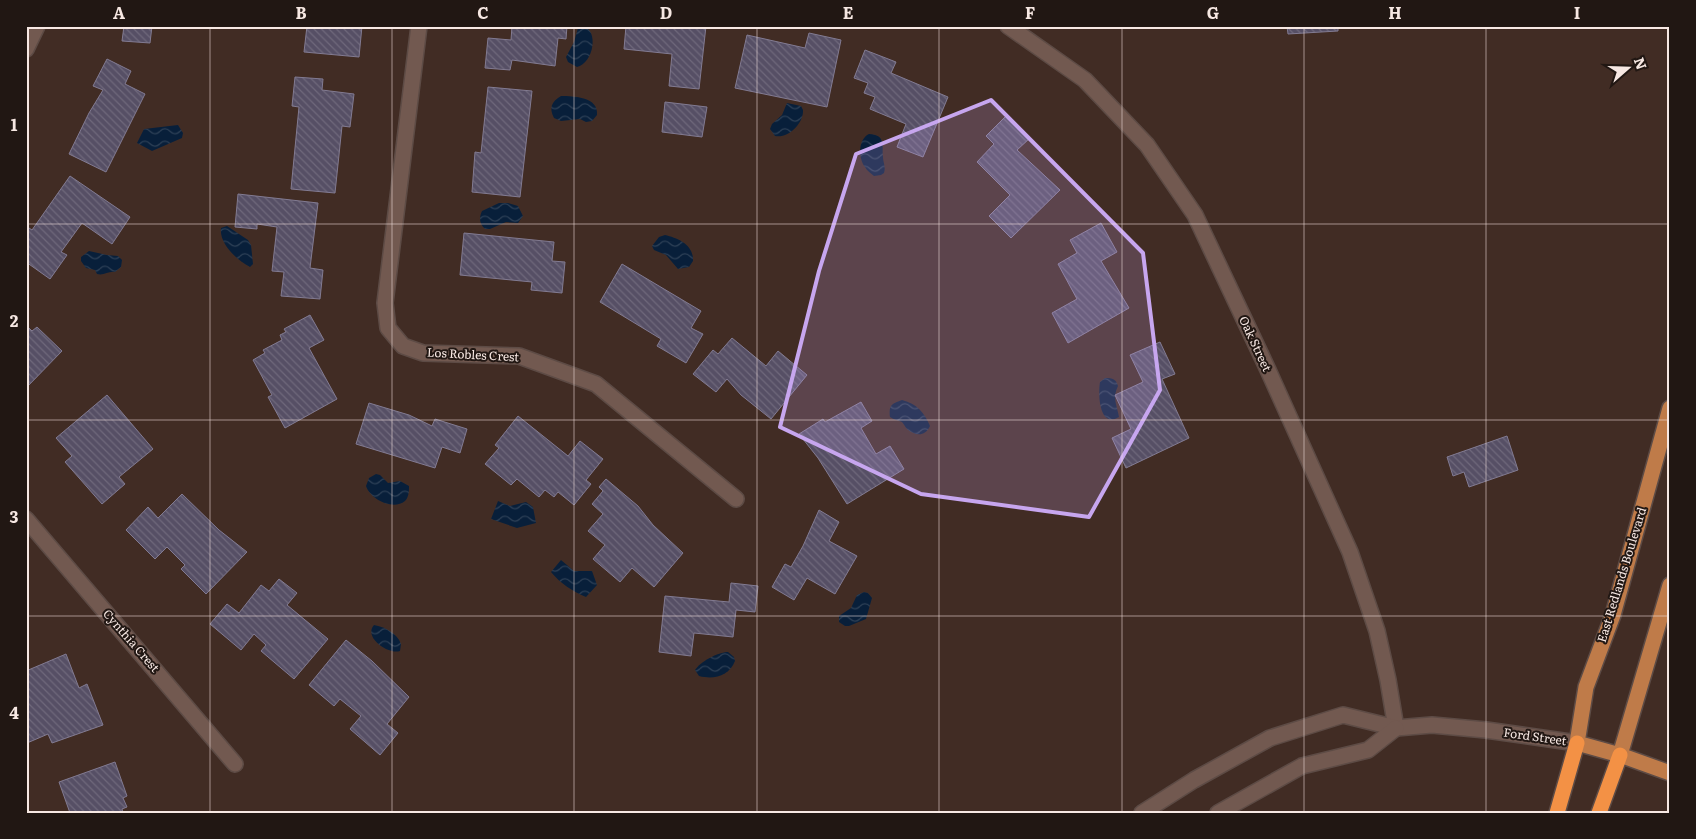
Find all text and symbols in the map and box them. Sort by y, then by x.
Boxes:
text: A [113,0,125,24]
text: B [295,0,307,24]
text: C [477,0,489,24]
text: D [660,0,672,24]
text: E [843,0,854,24]
text: F [1025,0,1035,24]
text: G [1207,0,1219,24]
text: H [1388,0,1402,24]
text: I [1574,0,1580,24]
north arrow [1604,42,1654,92]
text: N [1630,54,1653,72]
text: 1 [11,112,18,136]
text: 2 [10,308,19,332]
street label: Oak Street [1235,313,1277,375]
street label: Los Robles Crest [426,343,520,365]
text: 3 [10,504,19,528]
street label: East Redlands Boulevard [1592,504,1650,645]
street label: Cynthia Crest [99,605,164,676]
text: 4 [9,700,19,724]
street label: Ford Street [1502,723,1568,749]

